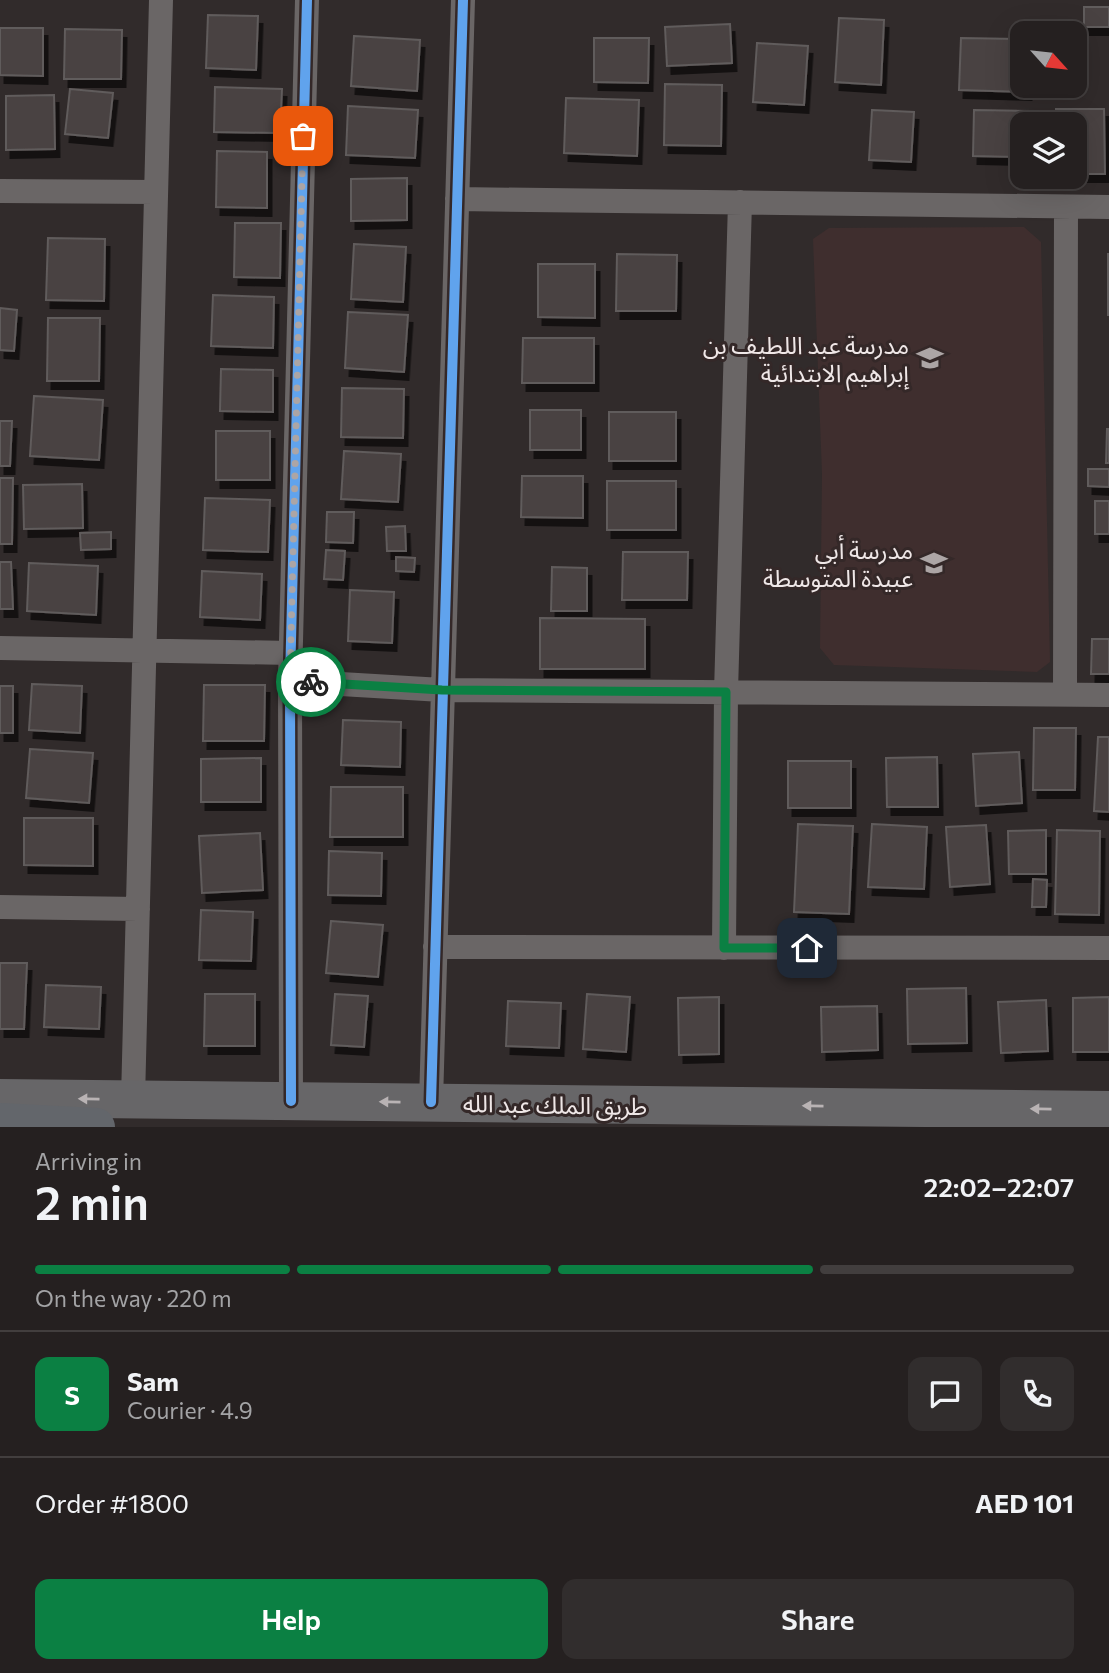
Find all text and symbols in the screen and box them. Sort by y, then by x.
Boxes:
north arrow [1010,21,1087,98]
map controls [1010,21,1087,189]
pin [273,106,333,166]
button: layers [1010,112,1087,189]
icon: bag [284,117,322,155]
place label: مدرسة عبد اللطيف بن إبراهيم الابتدائية [703,330,910,391]
school or university icon: مدرسة عبد اللطيف بن إبراهيم الابتدائية [915,343,945,373]
place label: مدرسة أبي عبيدة المتوسطة [763,534,913,593]
school or university icon: مدرسة أبي عبيدة المتوسطة [919,548,949,578]
courier [276,647,346,717]
icon: bike [292,663,330,701]
pin [777,918,837,978]
icon: home [788,929,826,967]
street label: طريق الملك عبد الله [463,1088,647,1122]
one-way arrow [78,1093,100,1105]
one-way arrow [379,1096,401,1108]
one-way arrow [802,1101,824,1112]
one-way arrow [1030,1103,1052,1115]
text: Arriving in [35,1147,142,1175]
text: 22:02–22:07 [924,1171,1074,1202]
text: 2 min [35,1173,149,1229]
text: On the way · 220 m [35,1284,232,1312]
button: chat [908,1357,982,1431]
button: phone [1000,1357,1074,1431]
text: Sam [127,1365,179,1396]
text: S [64,1379,80,1410]
text: Courier · 4.9 [127,1396,253,1424]
text: Order #1800 [35,1487,189,1518]
text: AED 101 [975,1487,1074,1518]
button: Help [35,1579,548,1659]
button: Share [562,1579,1074,1659]

